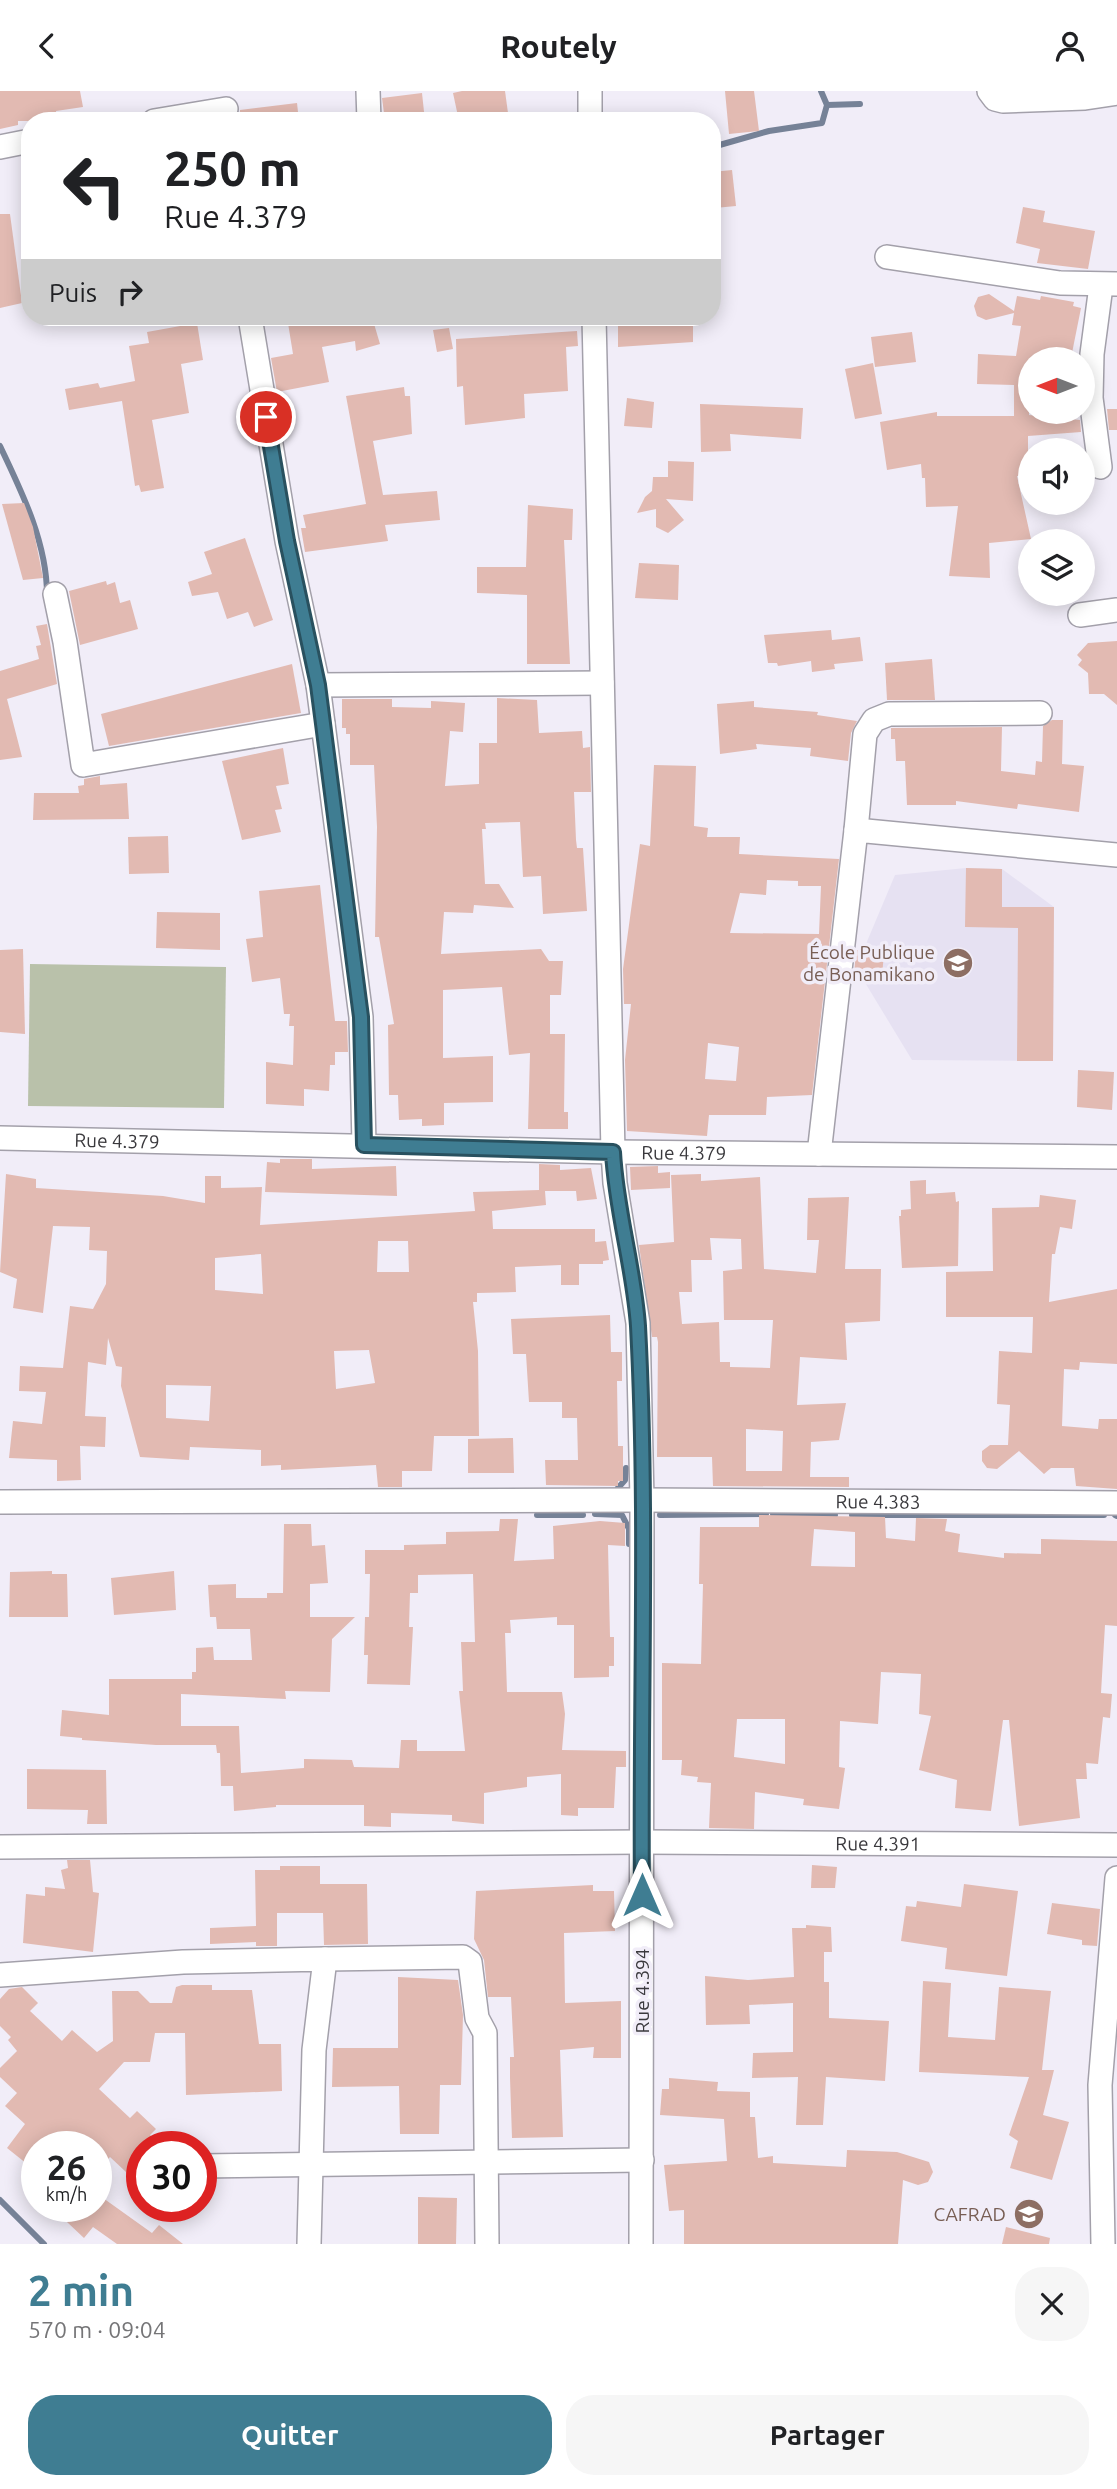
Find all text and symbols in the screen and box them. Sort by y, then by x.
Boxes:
icon: back [28,27,66,65]
icon: person [1051,27,1089,65]
text: Routely [500,28,617,64]
icon: left [49,140,140,231]
text: 250 m [164,140,301,195]
text: Rue 4.379 [164,198,307,234]
icon: right [111,273,149,311]
text: Puis [49,278,97,307]
north arrow [1018,347,1096,423]
map controls [1018,347,1095,606]
pin [236,387,296,447]
icon: arrive [247,398,285,436]
button: sound [1018,438,1095,515]
button: layers [1018,529,1095,606]
place label: École Publique de Bonamikano [803,941,935,985]
school or university icon: École Publique de Bonamikano [941,946,975,980]
street label: Rue 4.379 [74,1129,160,1153]
street label: Rue 4.379 [641,1141,727,1164]
street label: Rue 4.383 [835,1490,921,1513]
street label: Rue 4.391 [835,1832,921,1855]
position arrow [605,1858,679,1932]
street label: Rue 4.394 [631,1948,653,2034]
speed limit sign: 30 [126,2131,217,2222]
text: 26 [47,2147,86,2187]
text: km/h [46,2184,87,2204]
school or university icon: CAFRAD [1012,2197,1046,2231]
place label: CAFRAD [933,2203,1006,2225]
text: 2 min [28,2267,134,2314]
button: close [1015,2267,1089,2341]
text: 570 m · 09:04 [28,2317,166,2342]
button: Quitter [28,2395,552,2475]
button: Partager [566,2395,1089,2475]

